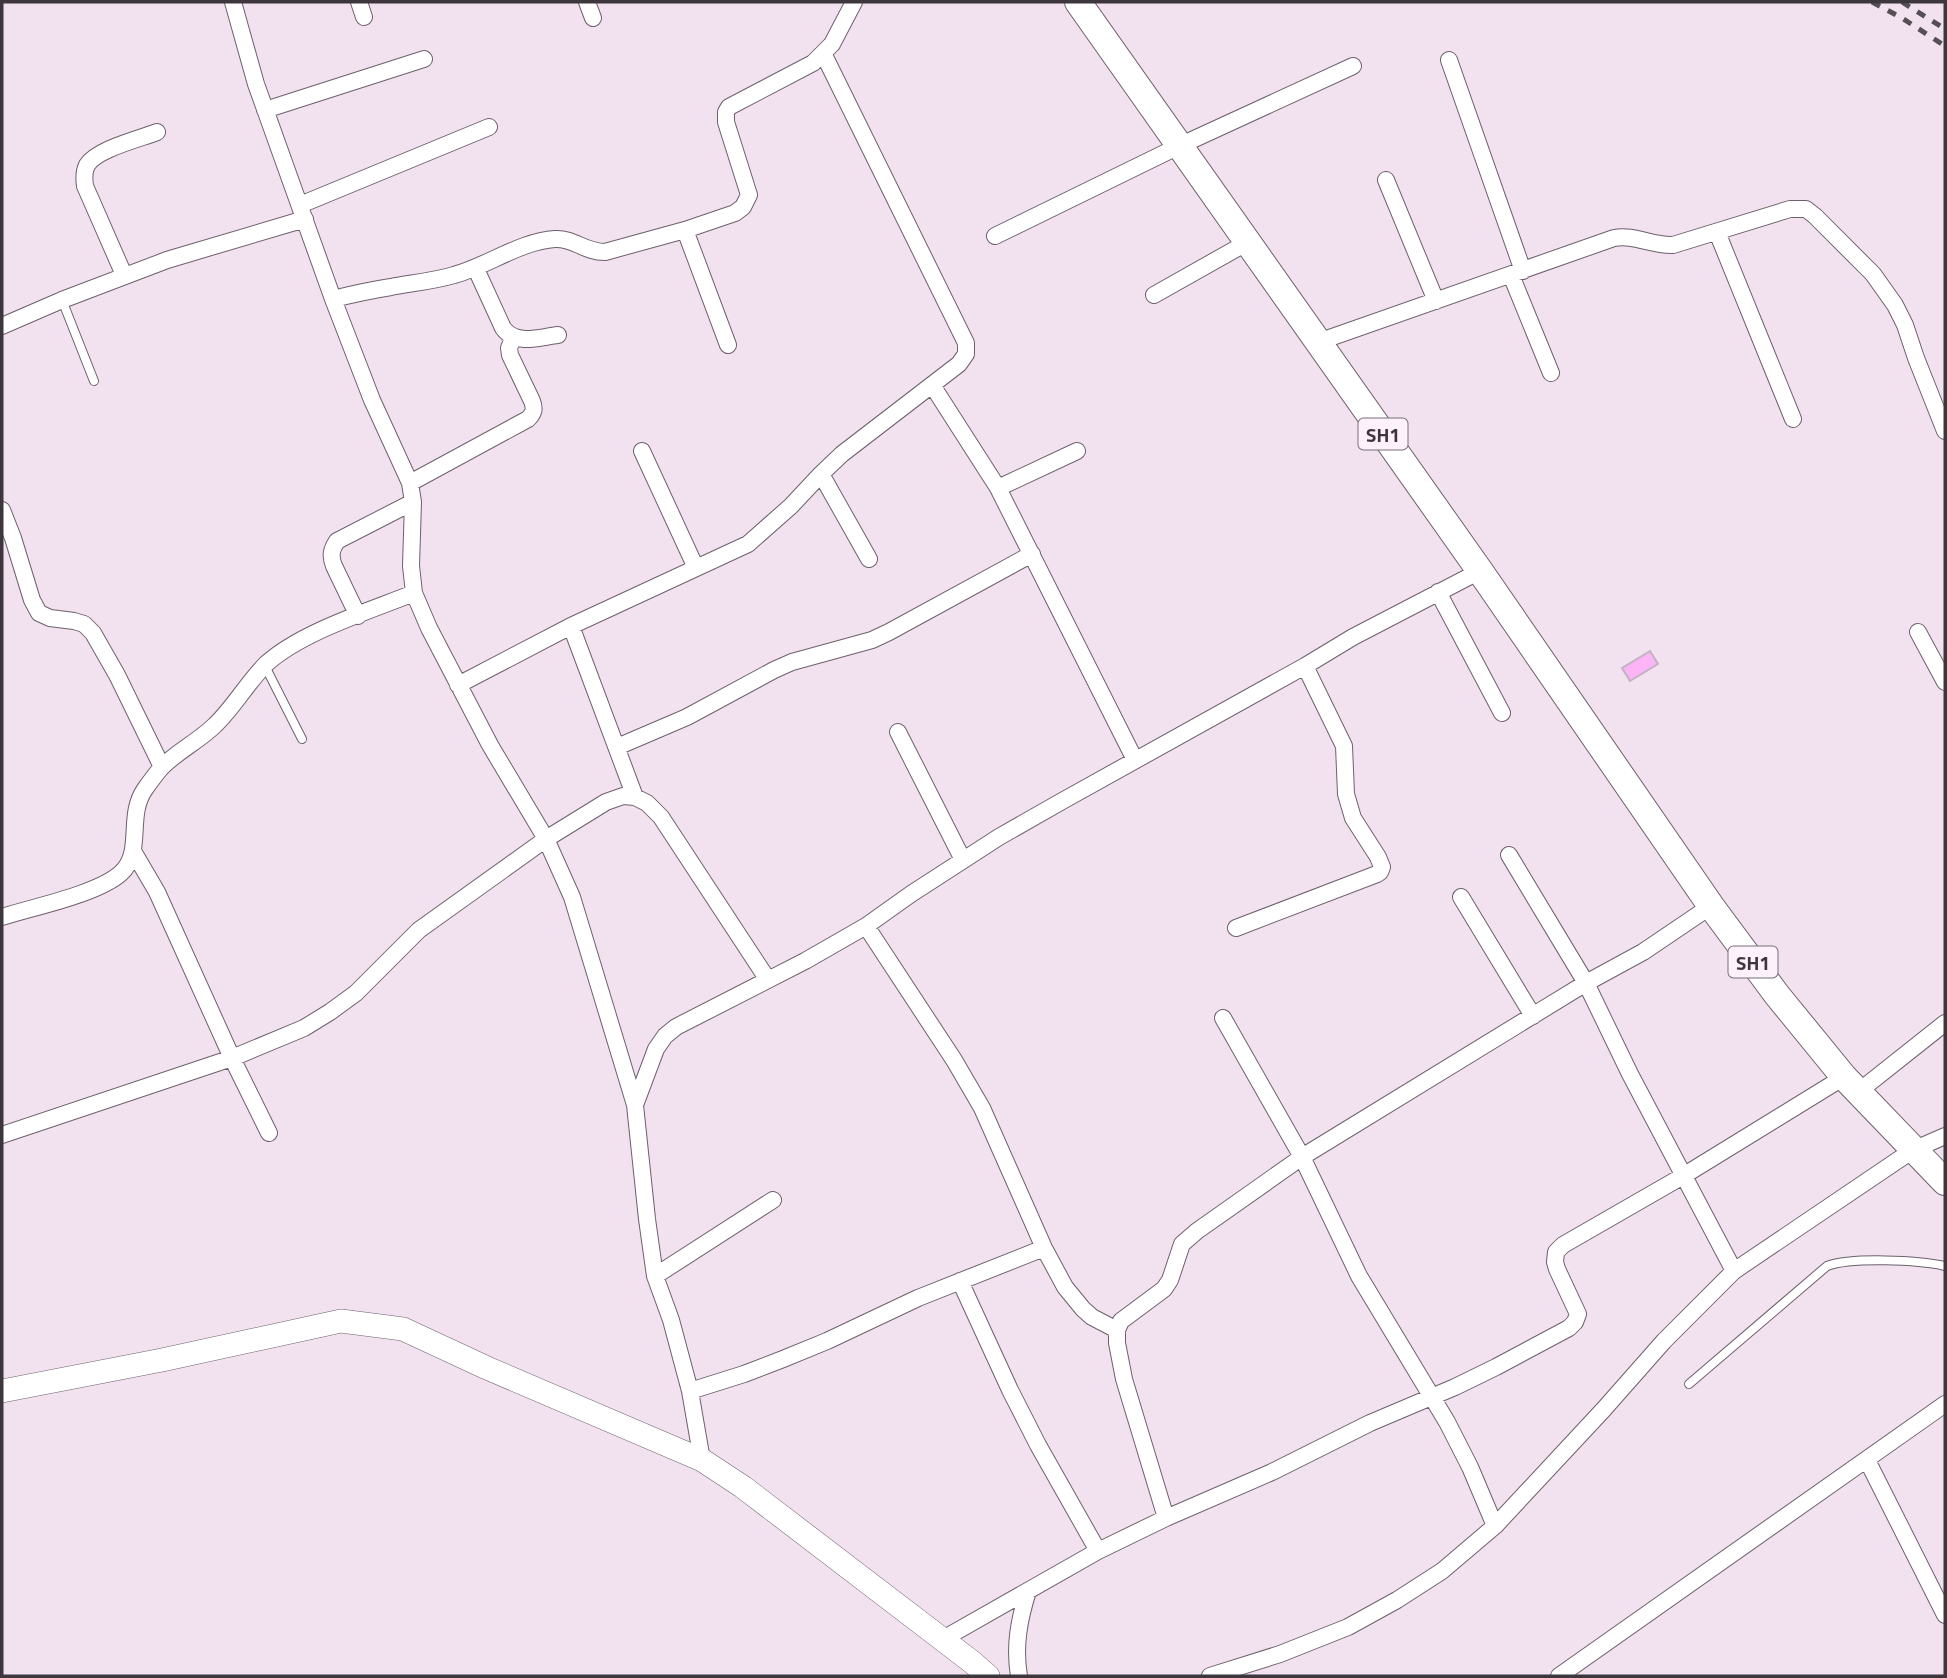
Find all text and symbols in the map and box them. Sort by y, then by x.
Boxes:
road number: SH1 [1358,418,1408,449]
road number: SH1 [1728,946,1778,978]

